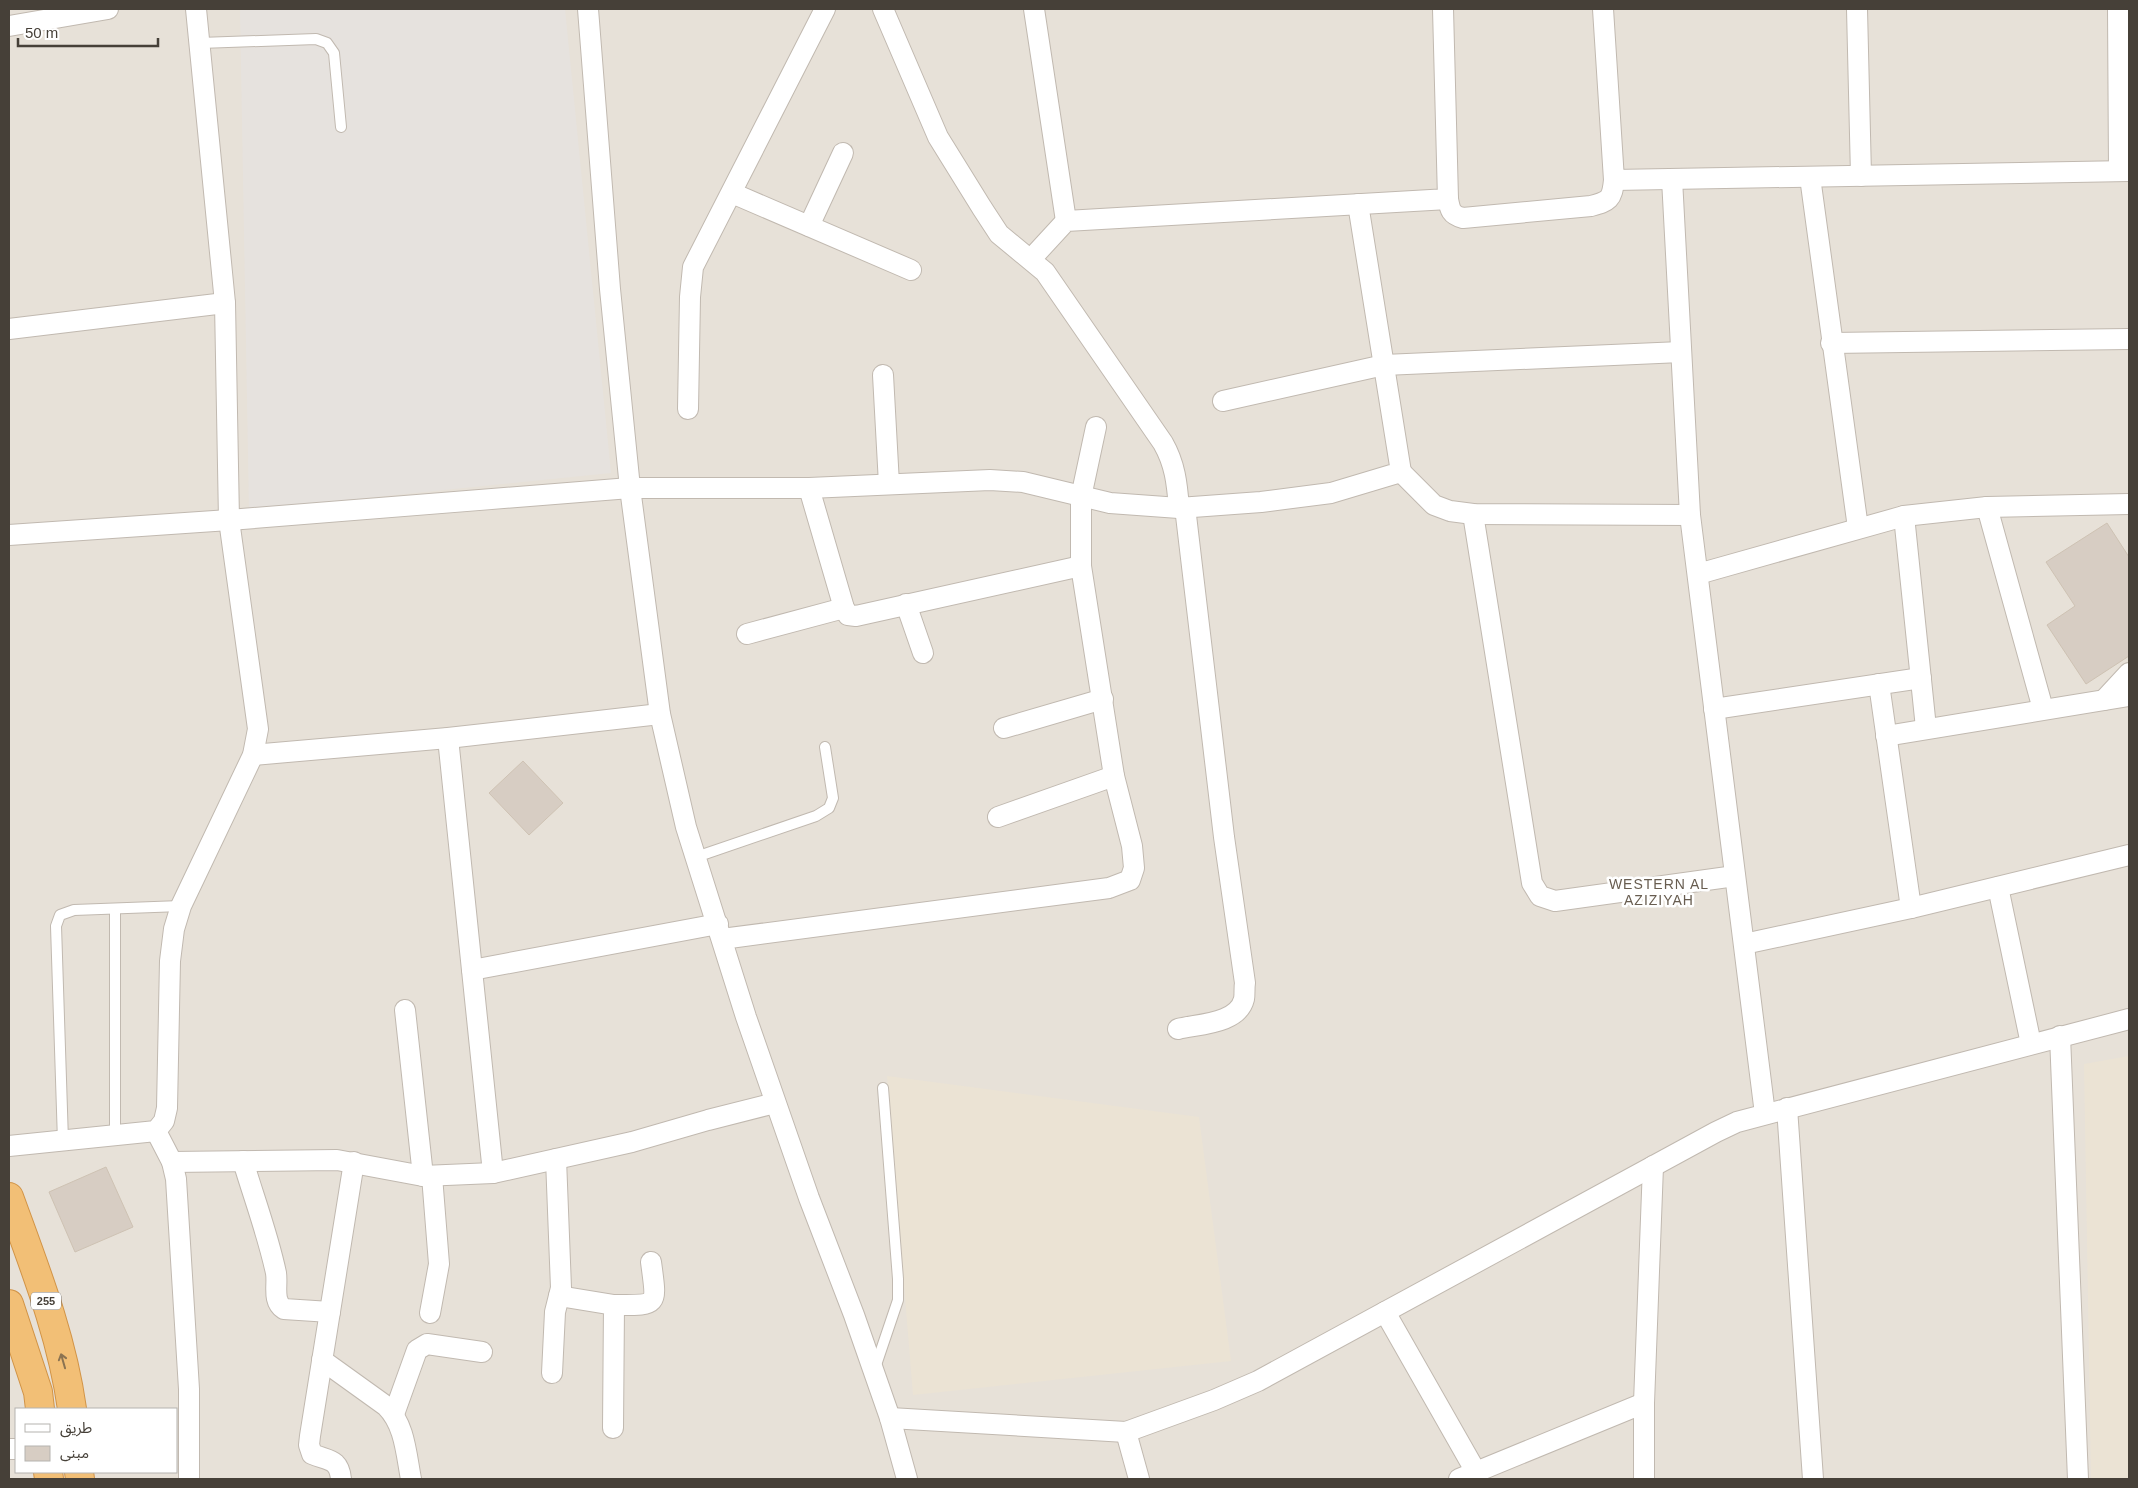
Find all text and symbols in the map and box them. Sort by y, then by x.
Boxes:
scale bar [18,15,158,47]
text: 50 m [25,24,58,41]
district label: WESTERN AL AZIZIYAH [1609,876,1709,908]
road number: 255 [31,1292,61,1310]
one-way arrow [58,1354,68,1370]
legend [15,1408,178,1473]
text: طريق [60,1419,92,1438]
text: مبنى [60,1444,89,1462]

